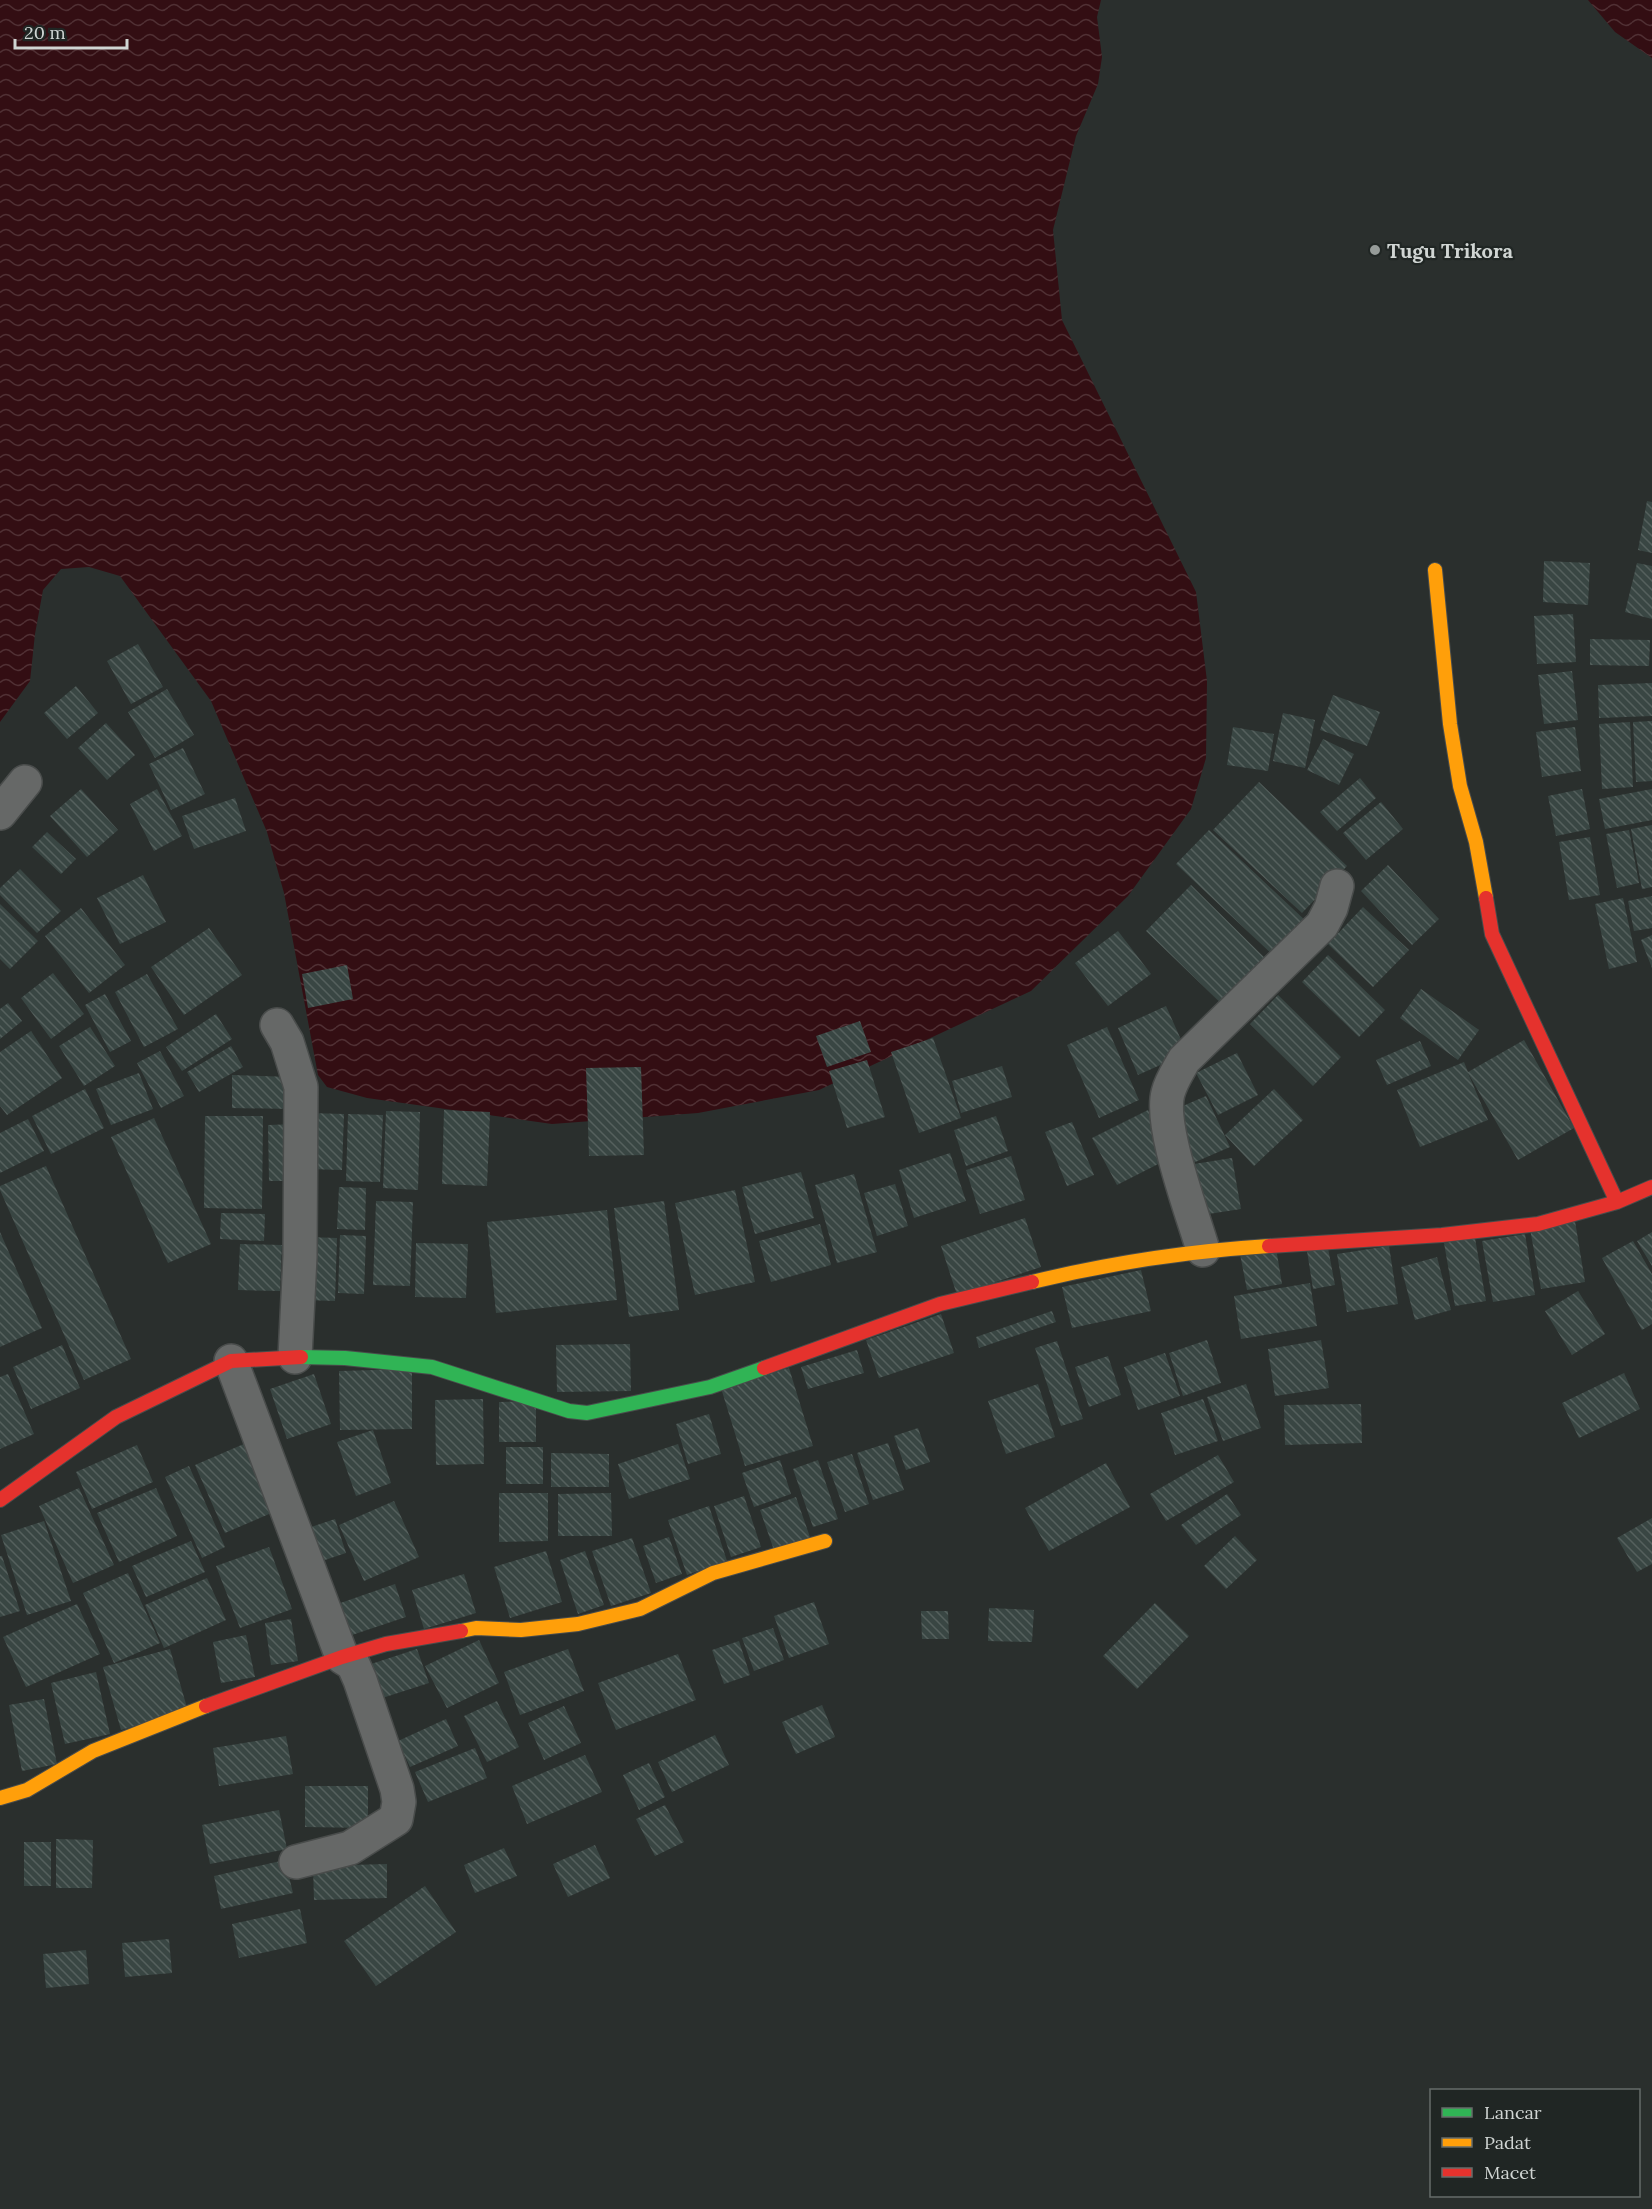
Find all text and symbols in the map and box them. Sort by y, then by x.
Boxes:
scale bar [15,12,128,50]
text: 20 m [24,21,66,44]
place label: Tugu Trikora [1387,238,1513,263]
marker: Tugu Trikora [1368,243,1382,257]
legend [1430,2089,1640,2197]
text: Lancar [1484,2101,1542,2124]
text: Padat [1484,2131,1531,2154]
text: Macet [1484,2161,1536,2184]

